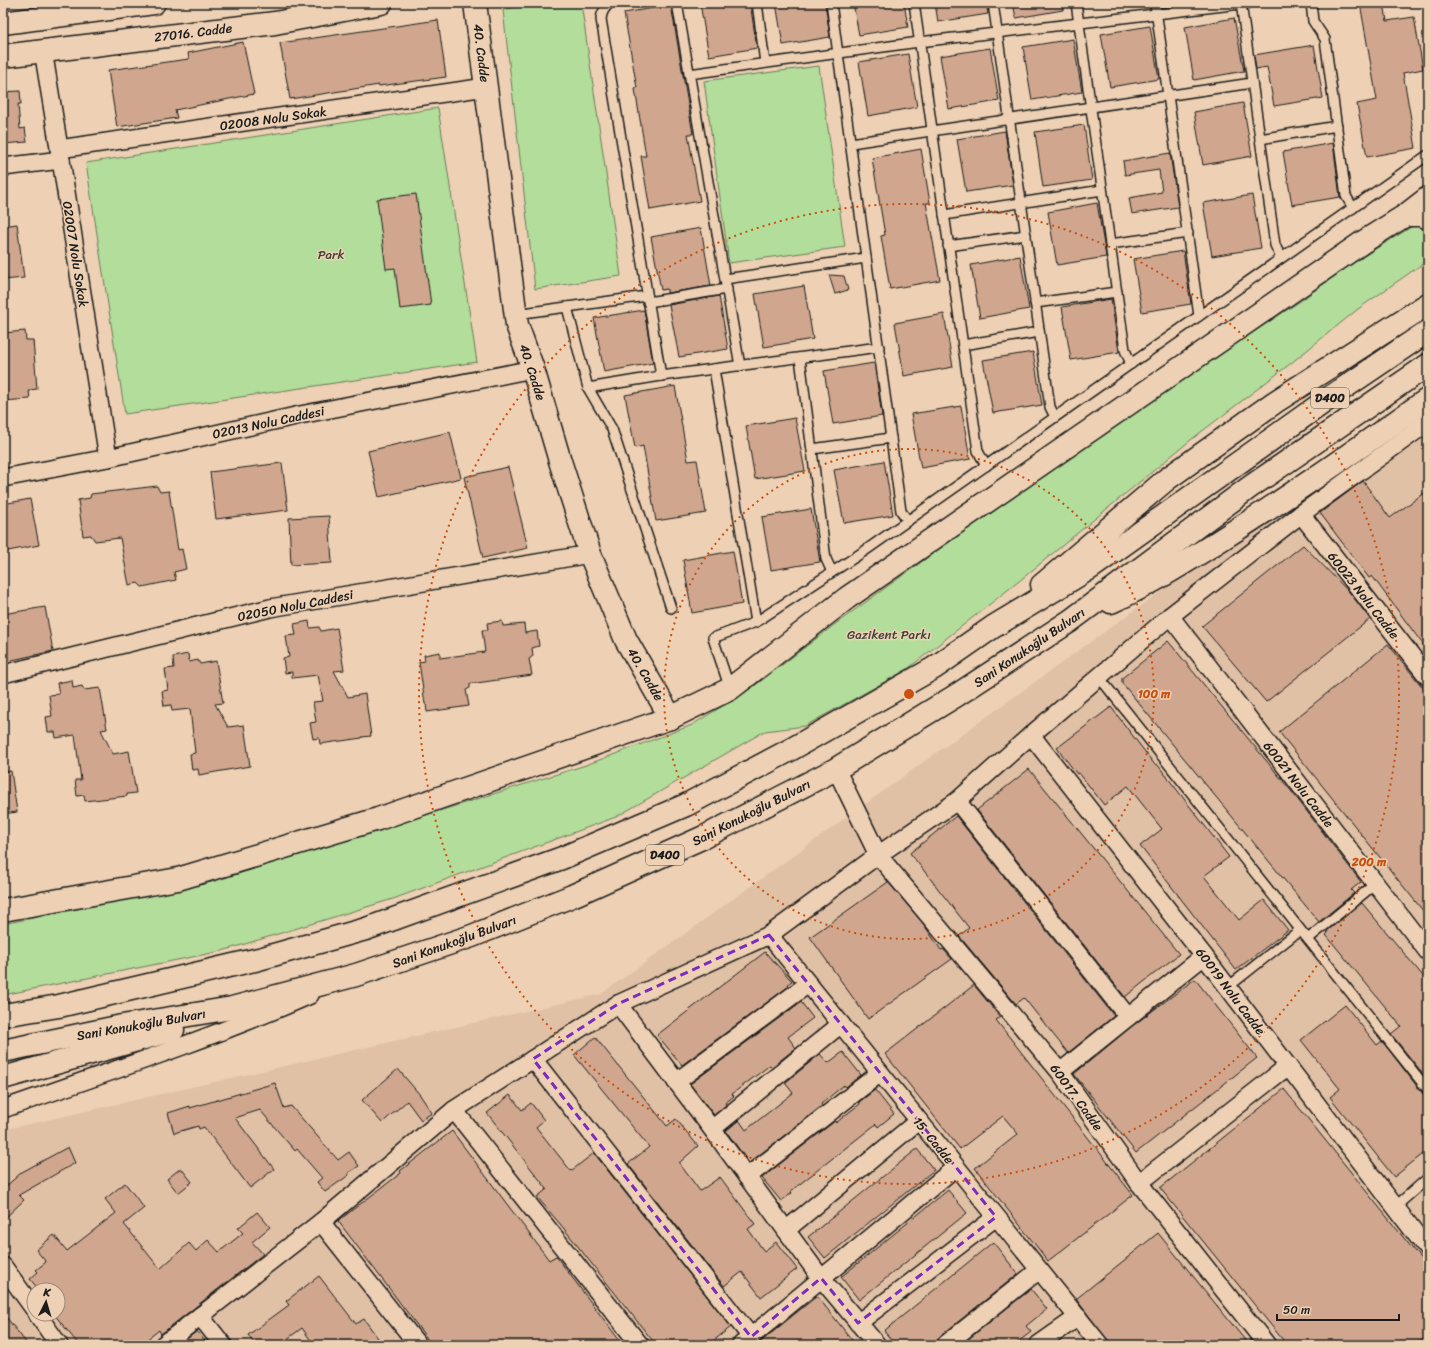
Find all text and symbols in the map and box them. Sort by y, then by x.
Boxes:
street label: 27016. Cadde [153,16,234,49]
street label: 40. Cadde [467,23,497,84]
street label: 02008 Nolu Sokak [218,100,328,137]
street label: 02007 Nolu Sokak [56,199,95,309]
park label: Park [318,243,344,266]
street label: 40. Cadde [513,341,553,404]
road number: D400 [1311,388,1349,408]
street label: 02013 Nolu Caddesi [210,399,327,446]
street label: 60023 Nolu Cadde [1322,546,1406,645]
street label: 02050 Nolu Caddesi [235,583,355,628]
street label: Sani Konukoğlu Bulvarı [969,601,1090,693]
park label: Gazikent Parkı [847,623,931,646]
street label: 40. Cadde [621,643,670,706]
text: 100 m [1138,683,1171,705]
centre of rings [902,687,916,701]
street label: 60021 Nolu Cadde [1257,736,1340,833]
street label: Sani Konukoğlu Bulvarı [688,772,815,852]
road number: D400 [646,845,684,865]
text: 200 m [1351,851,1387,873]
street label: Sani Konukoğlu Bulvarı [389,908,520,975]
street label: 60019 Nolu Cadde [1190,942,1272,1041]
street label: Sani Konukoğlu Bulvarı [75,1002,208,1047]
street label: 60017. Cadde [1044,1059,1109,1136]
street label: 15. Cadde [907,1111,960,1169]
north arrow [26,1282,66,1322]
text: K [42,1283,52,1302]
scale bar [1277,1296,1399,1322]
text: 50 m [1283,1299,1310,1321]

